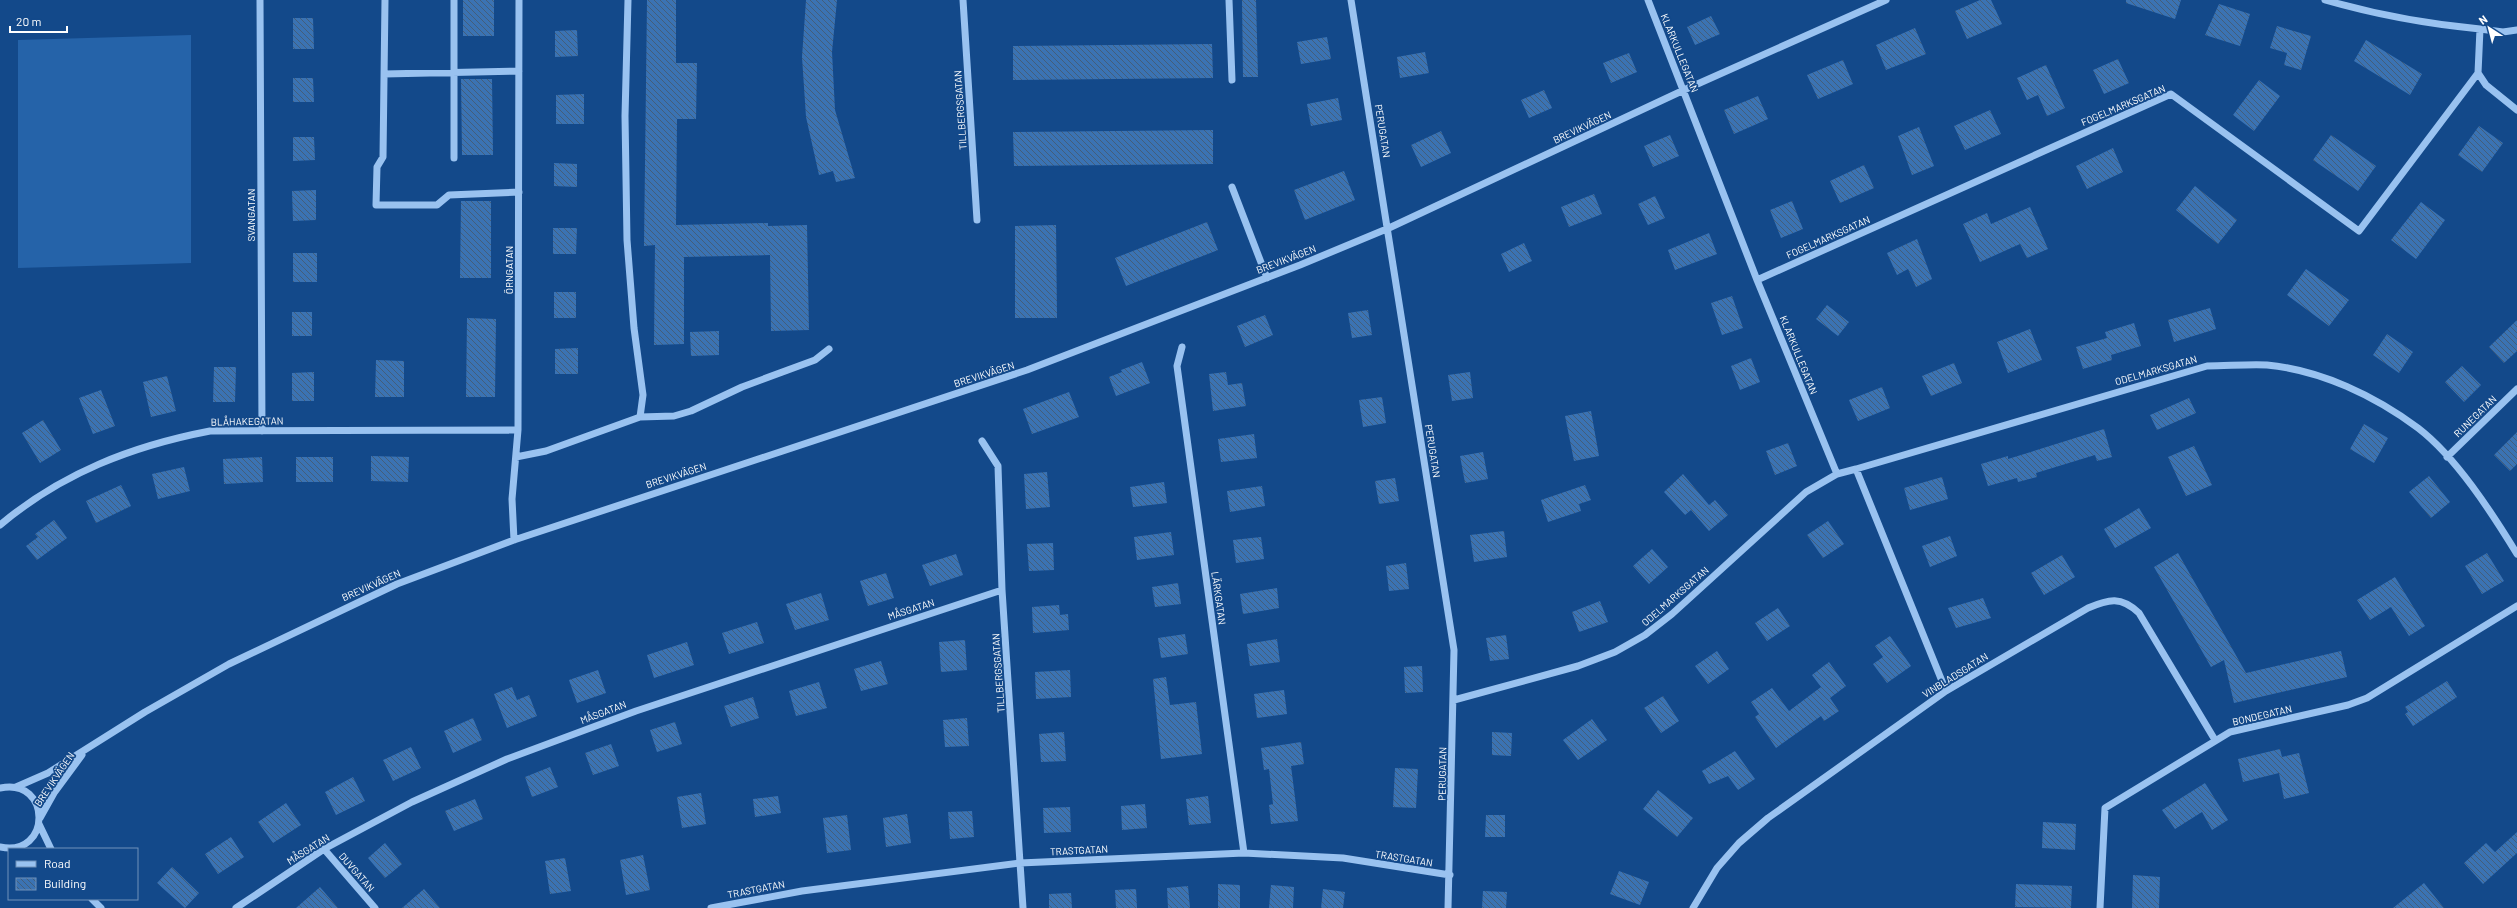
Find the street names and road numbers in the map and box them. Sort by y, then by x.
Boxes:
street label: KLARKULLEGATAN [1659,12,1701,94]
street label: TILLBERGSGATAN [951,70,969,150]
street label: FOGELMARKSGATAN [2079,82,2167,128]
street label: PERUGATAN [1373,103,1393,159]
street label: BREVIKVÄGEN [1551,108,1613,146]
street label: SVANGATAN [245,188,257,242]
street label: FOGELMARKSGATAN [1784,213,1872,261]
street label: BREVIKVÄGEN [1254,242,1318,276]
street label: ÖRNGATAN [503,246,515,294]
street label: KLARKULLEGATAN [1778,314,1820,396]
street label: ODELMARKSGATAN [2114,353,2198,387]
street label: BREVIKVÄGEN [952,359,1016,389]
street label: RUNEGATAN [2451,393,2499,439]
street label: BLÅHAKEGATAN [211,414,283,428]
street label: PERUGATAN [1423,423,1443,479]
street label: BREVIKVÄGEN [644,460,708,490]
street label: ODELMARKSGATAN [1639,564,1711,628]
street label: BREVIKVÄGEN [340,567,402,603]
street label: LÄRKGATAN [1209,571,1229,625]
street label: MÅSGATAN [886,596,936,622]
street label: TILLBERGSGATAN [989,633,1007,713]
street label: VINBLADSGATAN [1920,650,1990,700]
street label: MÅSGATAN [578,698,628,726]
street label: BONDEGATAN [2231,702,2293,728]
street label: PERUGATAN [1436,747,1448,801]
street label: BREVIKVÄGEN [31,750,77,808]
street label: MÅSGATAN [284,831,332,867]
street label: TRASTGATAN [1050,842,1108,858]
street label: TRASTGATAN [1374,848,1434,868]
street label: DUVGATAN [337,850,377,894]
street label: TRASTGATAN [726,878,786,900]

